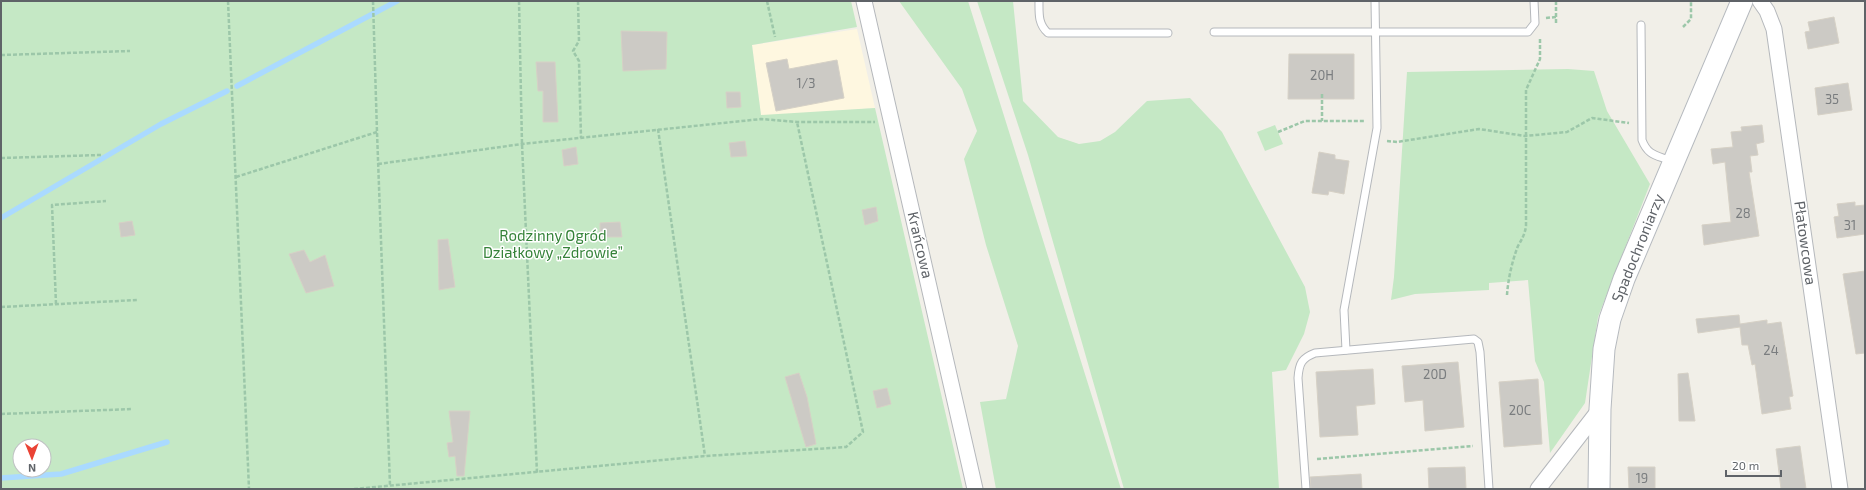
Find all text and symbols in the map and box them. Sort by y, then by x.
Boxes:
house number: 20H [1310,67,1334,83]
house number: 1/3 [796,75,816,91]
house number: 35 [1825,91,1839,107]
street label: Spadochroniarzy [1607,191,1667,304]
street label: Płatowcowa [1791,200,1821,286]
house number: 28 [1735,205,1751,221]
street label: Krańcowa [905,210,937,280]
house number: 31 [1844,217,1856,233]
park label: Rodzinny Ogród Działkowy „Zdrowie” [483,226,623,261]
house number: 24 [1763,342,1779,358]
house number: 20D [1423,366,1447,382]
house number: 20C [1509,402,1531,418]
north arrow [12,438,52,478]
scale bar [1726,452,1781,478]
text: 20 m [1732,458,1759,472]
text: N [28,462,36,475]
house number: 19 [1636,470,1648,486]

